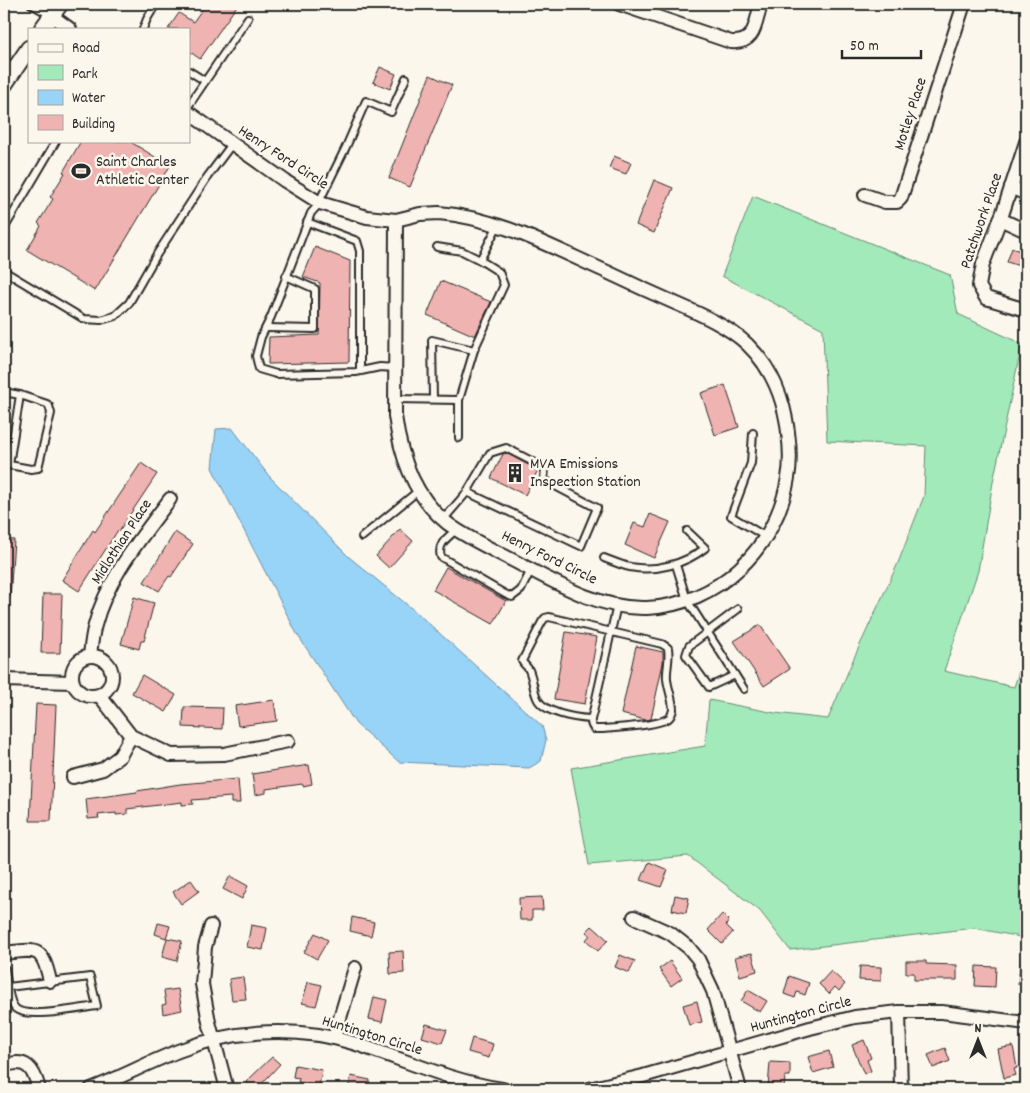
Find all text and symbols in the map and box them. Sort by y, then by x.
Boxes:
legend [28,28,190,142]
scale bar [842,28,921,60]
text: 50 m [850,36,879,58]
text: Road [72,38,100,60]
text: Park [72,64,98,86]
street label: Motley Place [888,75,934,153]
text: Water [72,88,106,110]
text: Building [72,114,115,136]
street label: Henry Ford Circle [233,120,333,196]
place label: Saint Charles Athletic Center [96,151,189,192]
sports icon: Saint Charles Athletic Center [70,160,92,182]
street label: Patchwork Place [955,170,1009,272]
place label: MVA Emissions Inspection Station [530,453,641,494]
building icon: MVA Emissions Inspection Station [504,462,526,484]
street label: Midlothian Place [86,495,158,589]
street label: Henry Ford Circle [497,525,601,591]
street label: Huntington Circle [748,990,854,1040]
street label: Huntington Circle [319,1010,425,1062]
north arrow [952,1016,1002,1066]
text: N [975,1019,982,1039]

